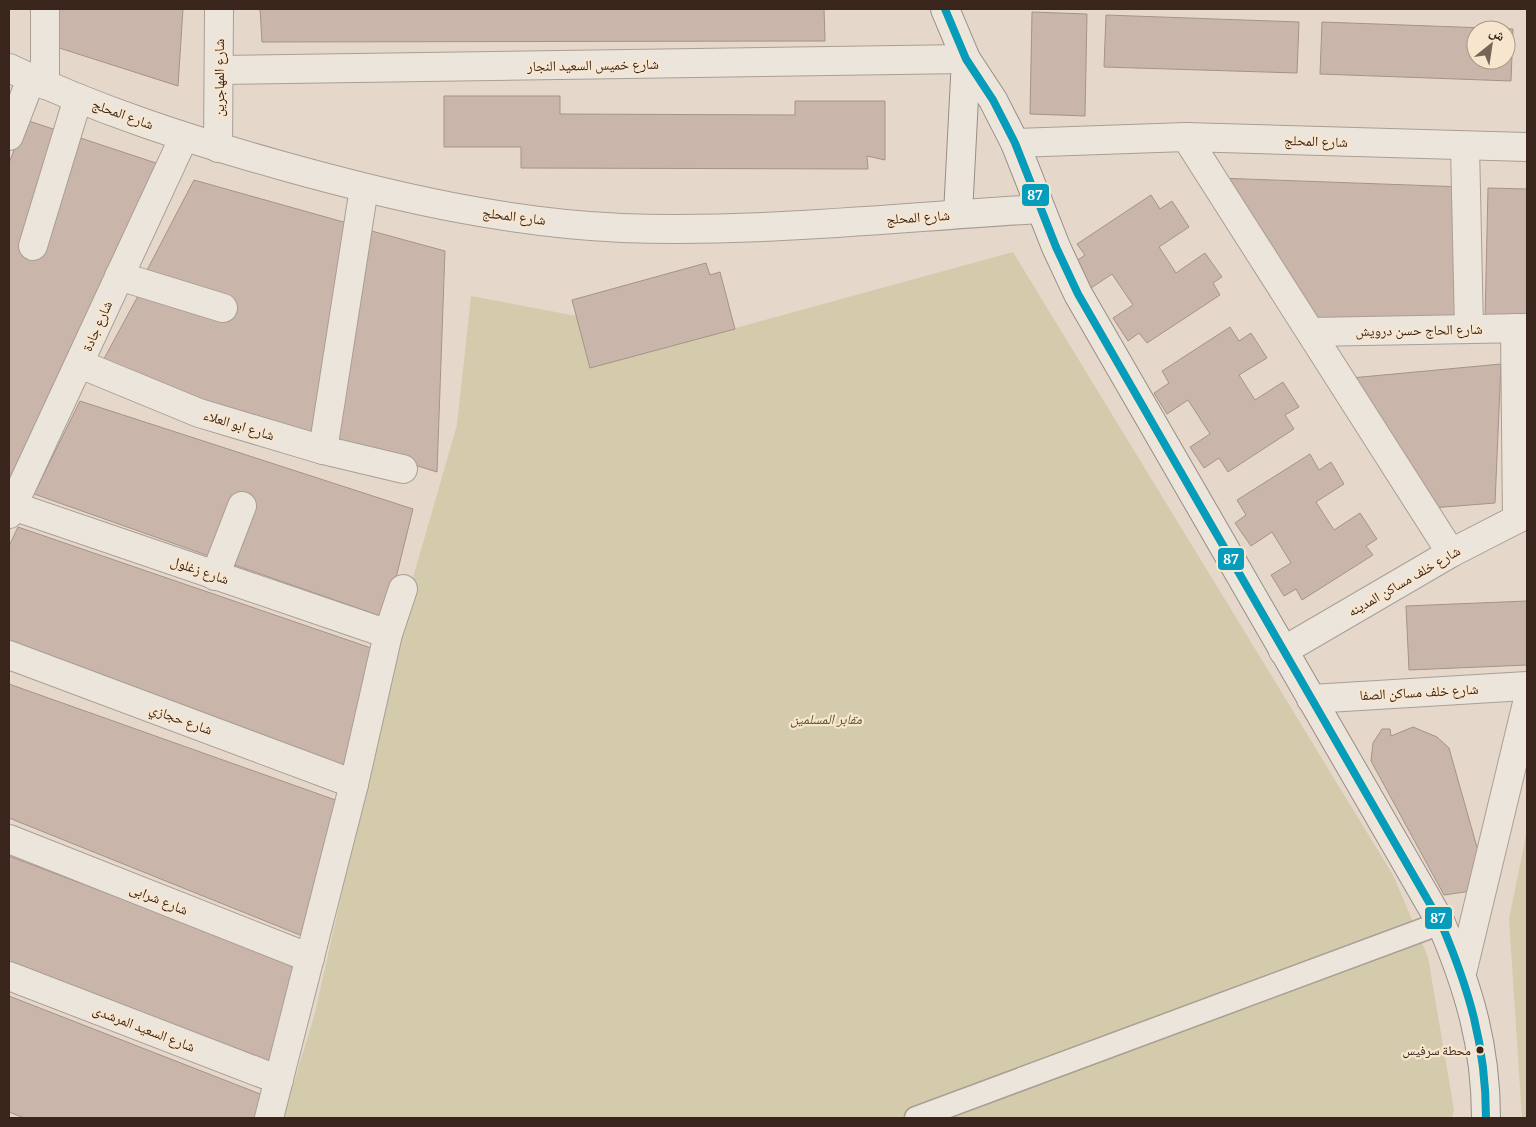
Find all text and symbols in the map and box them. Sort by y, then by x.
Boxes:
north arrow [1466,20,1516,70]
text: ش [1484,21,1509,50]
street label: شارع المهاجرين [209,39,233,117]
street label: شارع خميس السعيد النجار [526,54,659,80]
street label: شارع المحلج [88,94,156,138]
street label: شارع المحلج [1284,130,1348,156]
line badge: 87 [1021,183,1050,207]
text: 87 [1027,185,1043,209]
street label: شارع المحلج [481,202,547,234]
street label: شارع المحلج [885,205,951,233]
street label: شارع جادة [77,297,121,356]
street label: شارع الحاج حسن درويش [1355,319,1483,345]
street label: شارع ابو العلاء [200,405,277,449]
street label: شارع خلف مساكن المدينه [1344,541,1466,625]
line badge: 87 [1217,547,1245,571]
text: 87 [1223,549,1239,573]
street label: شارع زغلول [167,551,232,593]
street label: شارع خلف مساكن الصفا [1359,679,1479,709]
street label: شارع حجازي [145,698,215,743]
park label: مقابر المسلمين [790,709,862,733]
street label: شارع شرابى [125,878,191,923]
line badge: 87 [1424,906,1453,930]
text: 87 [1430,908,1446,932]
street label: شارع السعيد المرشدى [89,999,198,1060]
place label: محطة سرفيس [1402,1041,1471,1063]
marker: محطة سرفيس [1475,1045,1485,1055]

